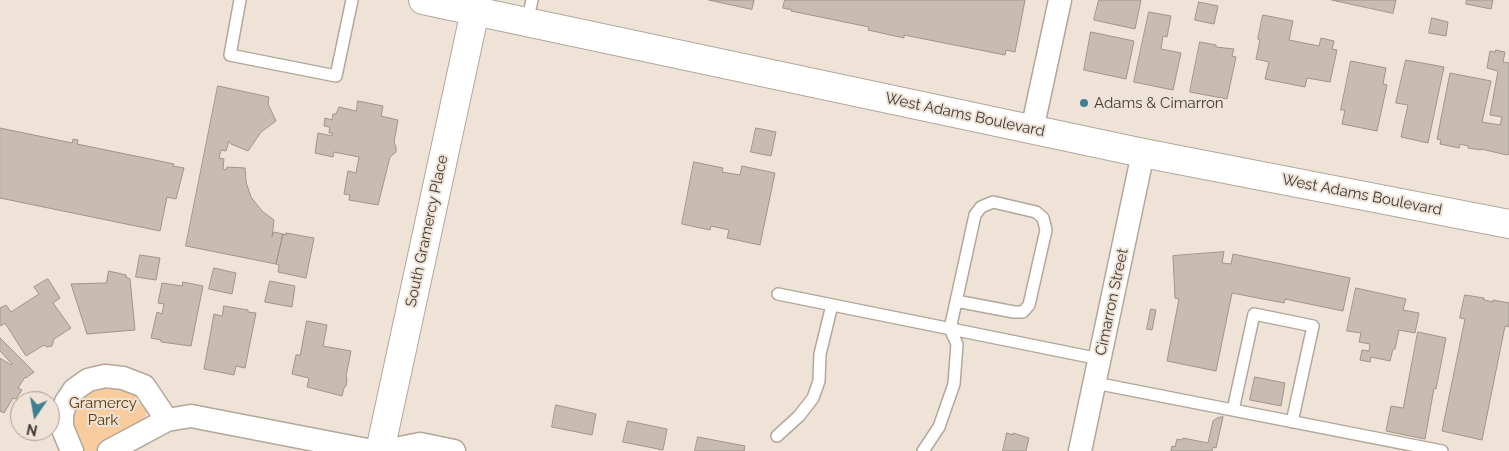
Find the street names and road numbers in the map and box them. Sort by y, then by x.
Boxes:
street label: West Adams Boulevard [884,89,1046,141]
street label: South Gramercy Place [402,153,452,309]
street label: West Adams Boulevard [1280,171,1444,219]
street label: Cimarron Street [1092,247,1132,357]

